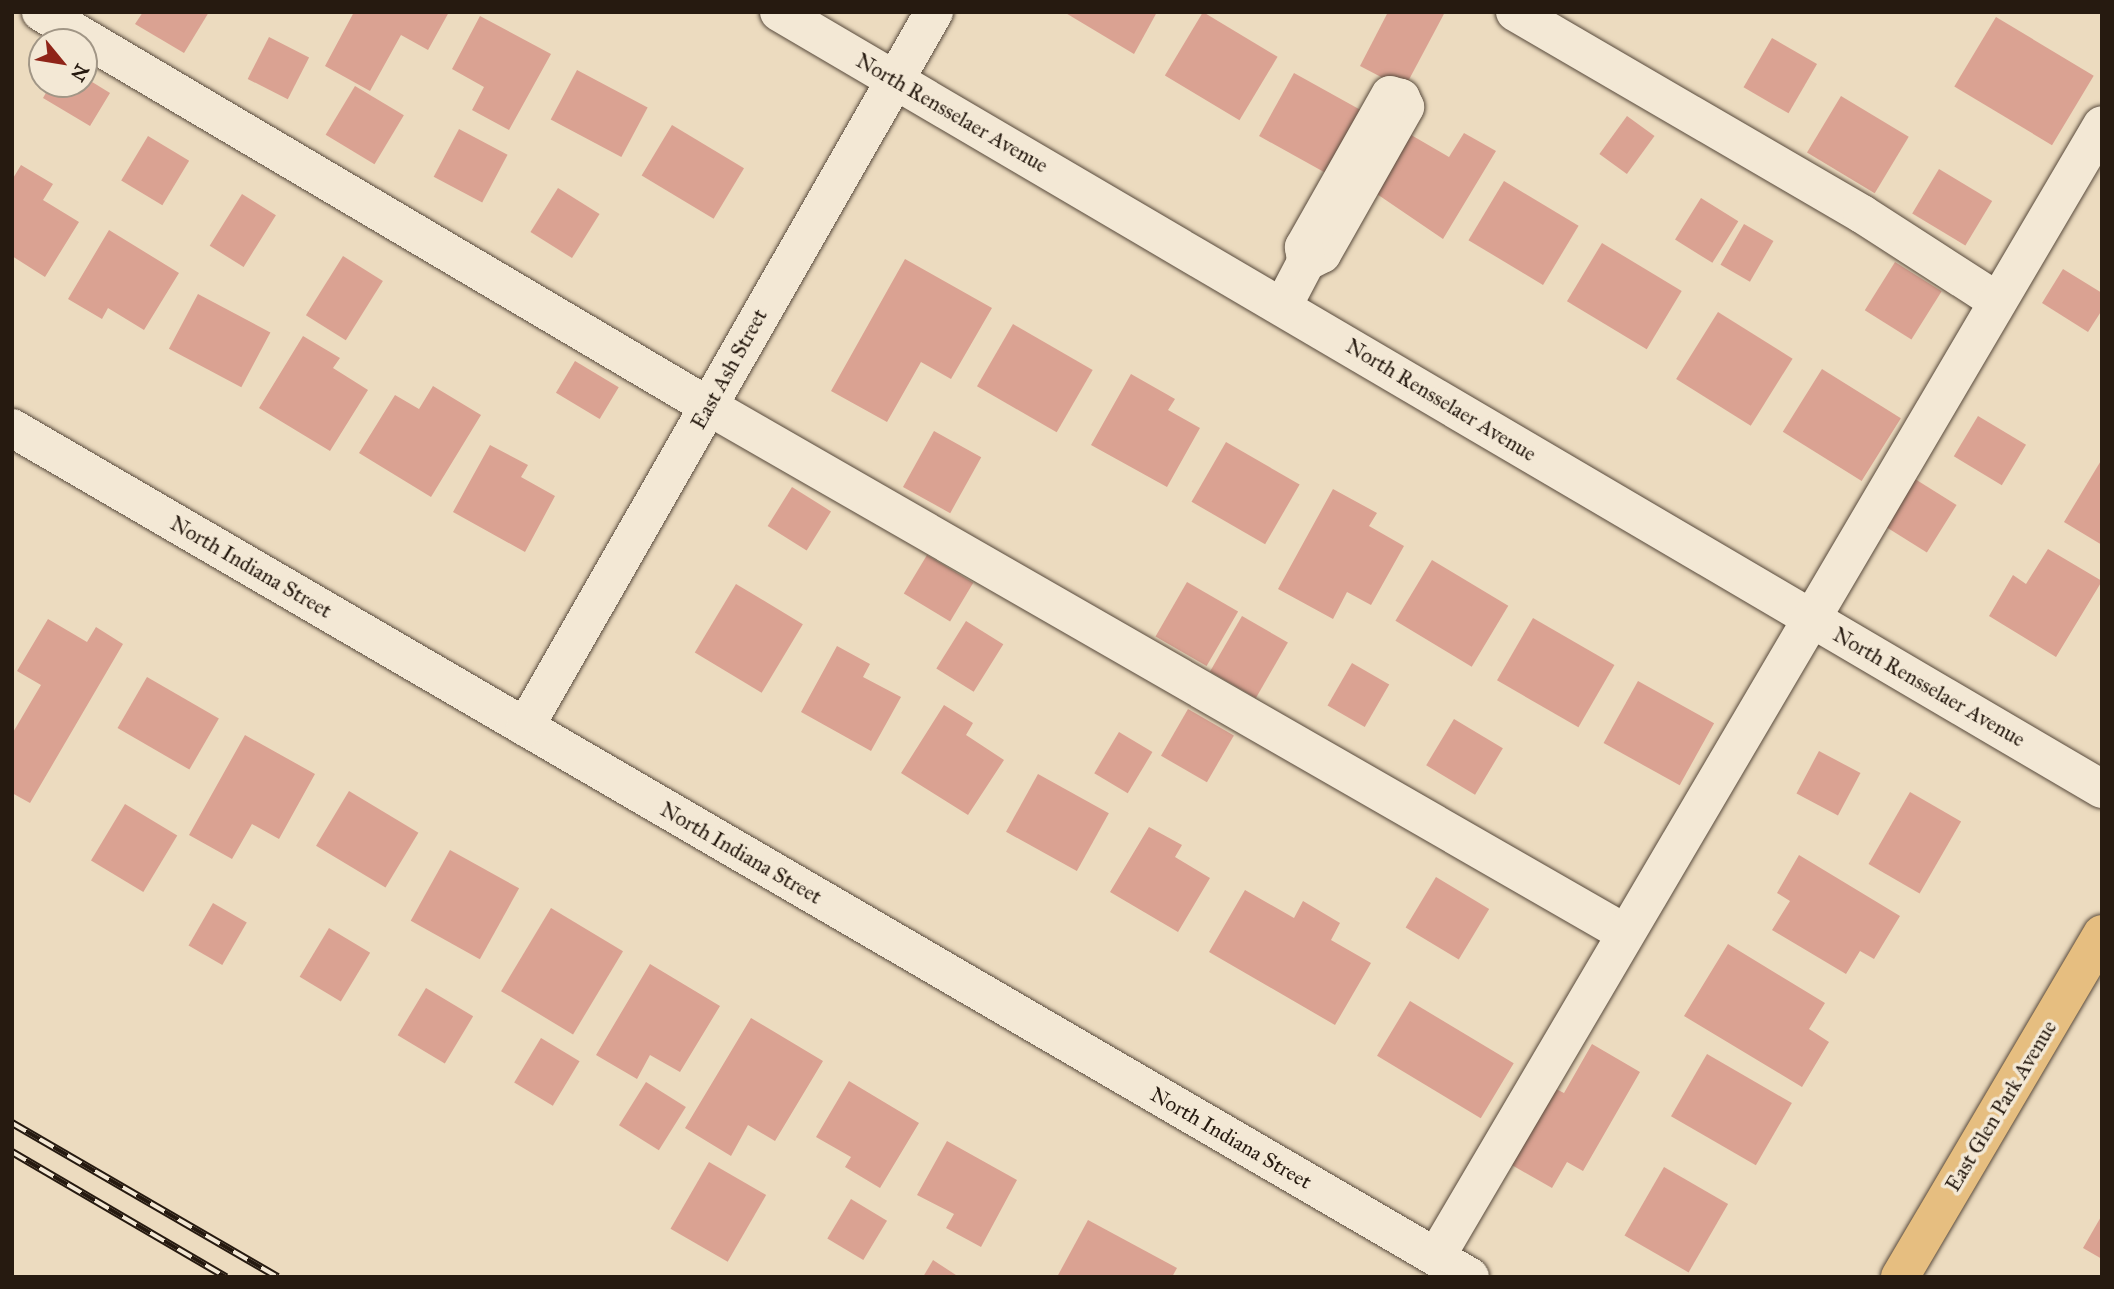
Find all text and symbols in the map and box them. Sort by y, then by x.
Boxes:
north arrow [28,28,98,98]
street label: North Rensselaer Avenue [852,48,1052,178]
text: N [66,60,94,85]
street label: East Ash Street [686,304,772,434]
street label: North Rensselaer Avenue [1341,333,1541,467]
street label: North Indiana Street [166,511,336,623]
street label: North Rensselaer Avenue [1829,622,2029,752]
street label: North Indiana Street [656,797,826,909]
street label: East Glen Park Avenue [1940,1016,2062,1196]
street label: North Indiana Street [1146,1082,1316,1194]

